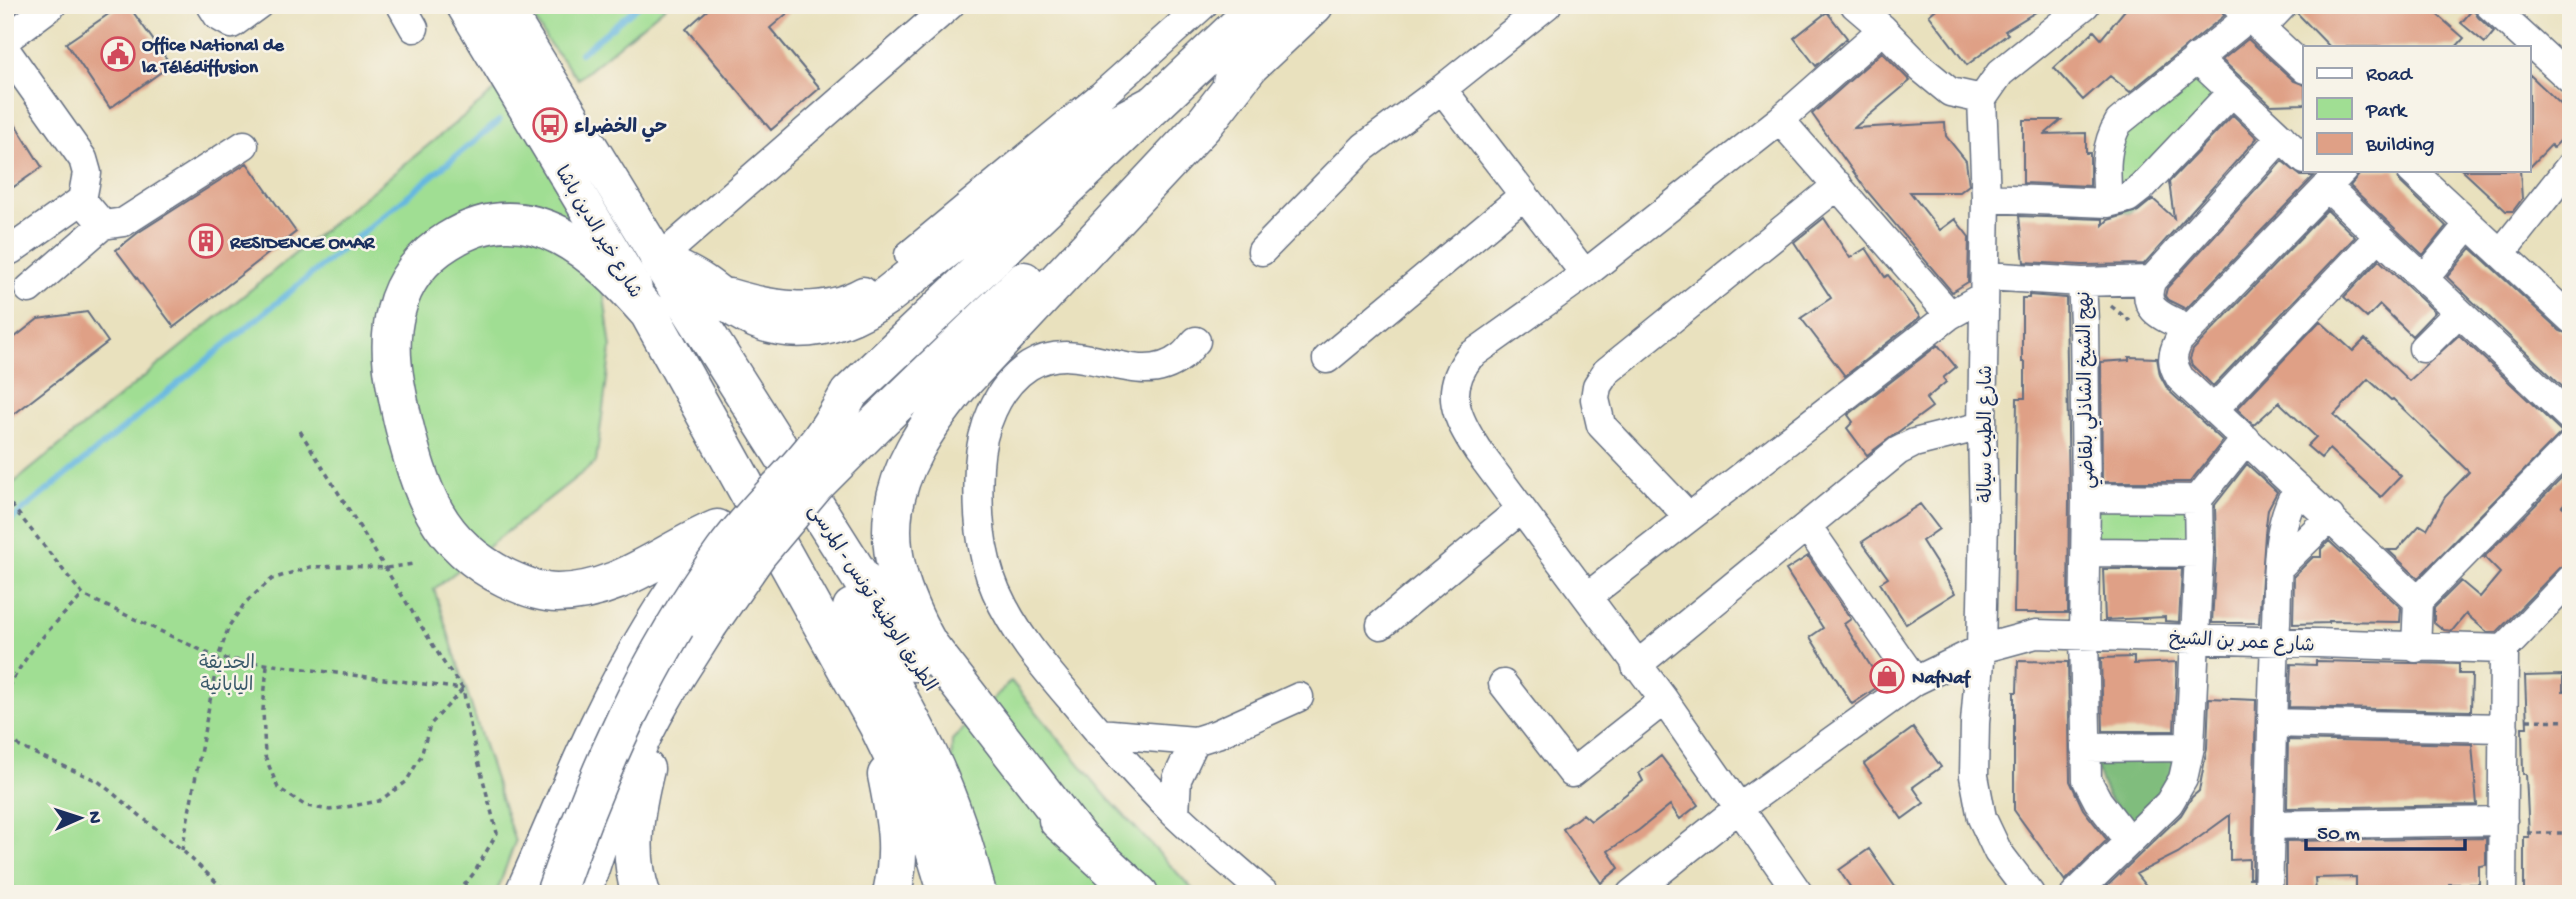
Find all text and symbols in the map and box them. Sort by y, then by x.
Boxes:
public building icon: Office National de la Télédiffusion [99,35,137,73]
place label: Office National de la Télédiffusion [141,35,285,80]
legend [2303,46,2530,172]
text: Road [2366,64,2414,89]
text: Park [2365,100,2409,125]
bus stop icon: حي الخضراء [531,106,569,144]
place label: حي الخضراء [574,117,667,142]
text: Building [2365,134,2435,159]
street label: شارع خير الدين باشا [548,162,646,303]
building icon: RESIDENCE OMAR [187,222,225,260]
place label: RESIDENCE OMAR [229,233,375,256]
street label: نهج الشيخ الشاذلي بلقاضي [2074,291,2103,489]
street label: شارع الطيب سيالة [1976,365,1999,503]
street label: الطريق الوطنية تونس - المرسى [802,501,940,697]
street label: شارع عمر بن الشيخ [2168,628,2315,659]
park label: الحديقة اليابانية [199,653,255,698]
shop icon: NafNaf [1868,657,1906,695]
place label: NafNaf [1912,668,1972,691]
north arrow [46,783,116,853]
scale bar [2306,808,2466,852]
text: N [82,810,105,824]
text: 50 m [2317,823,2360,848]

